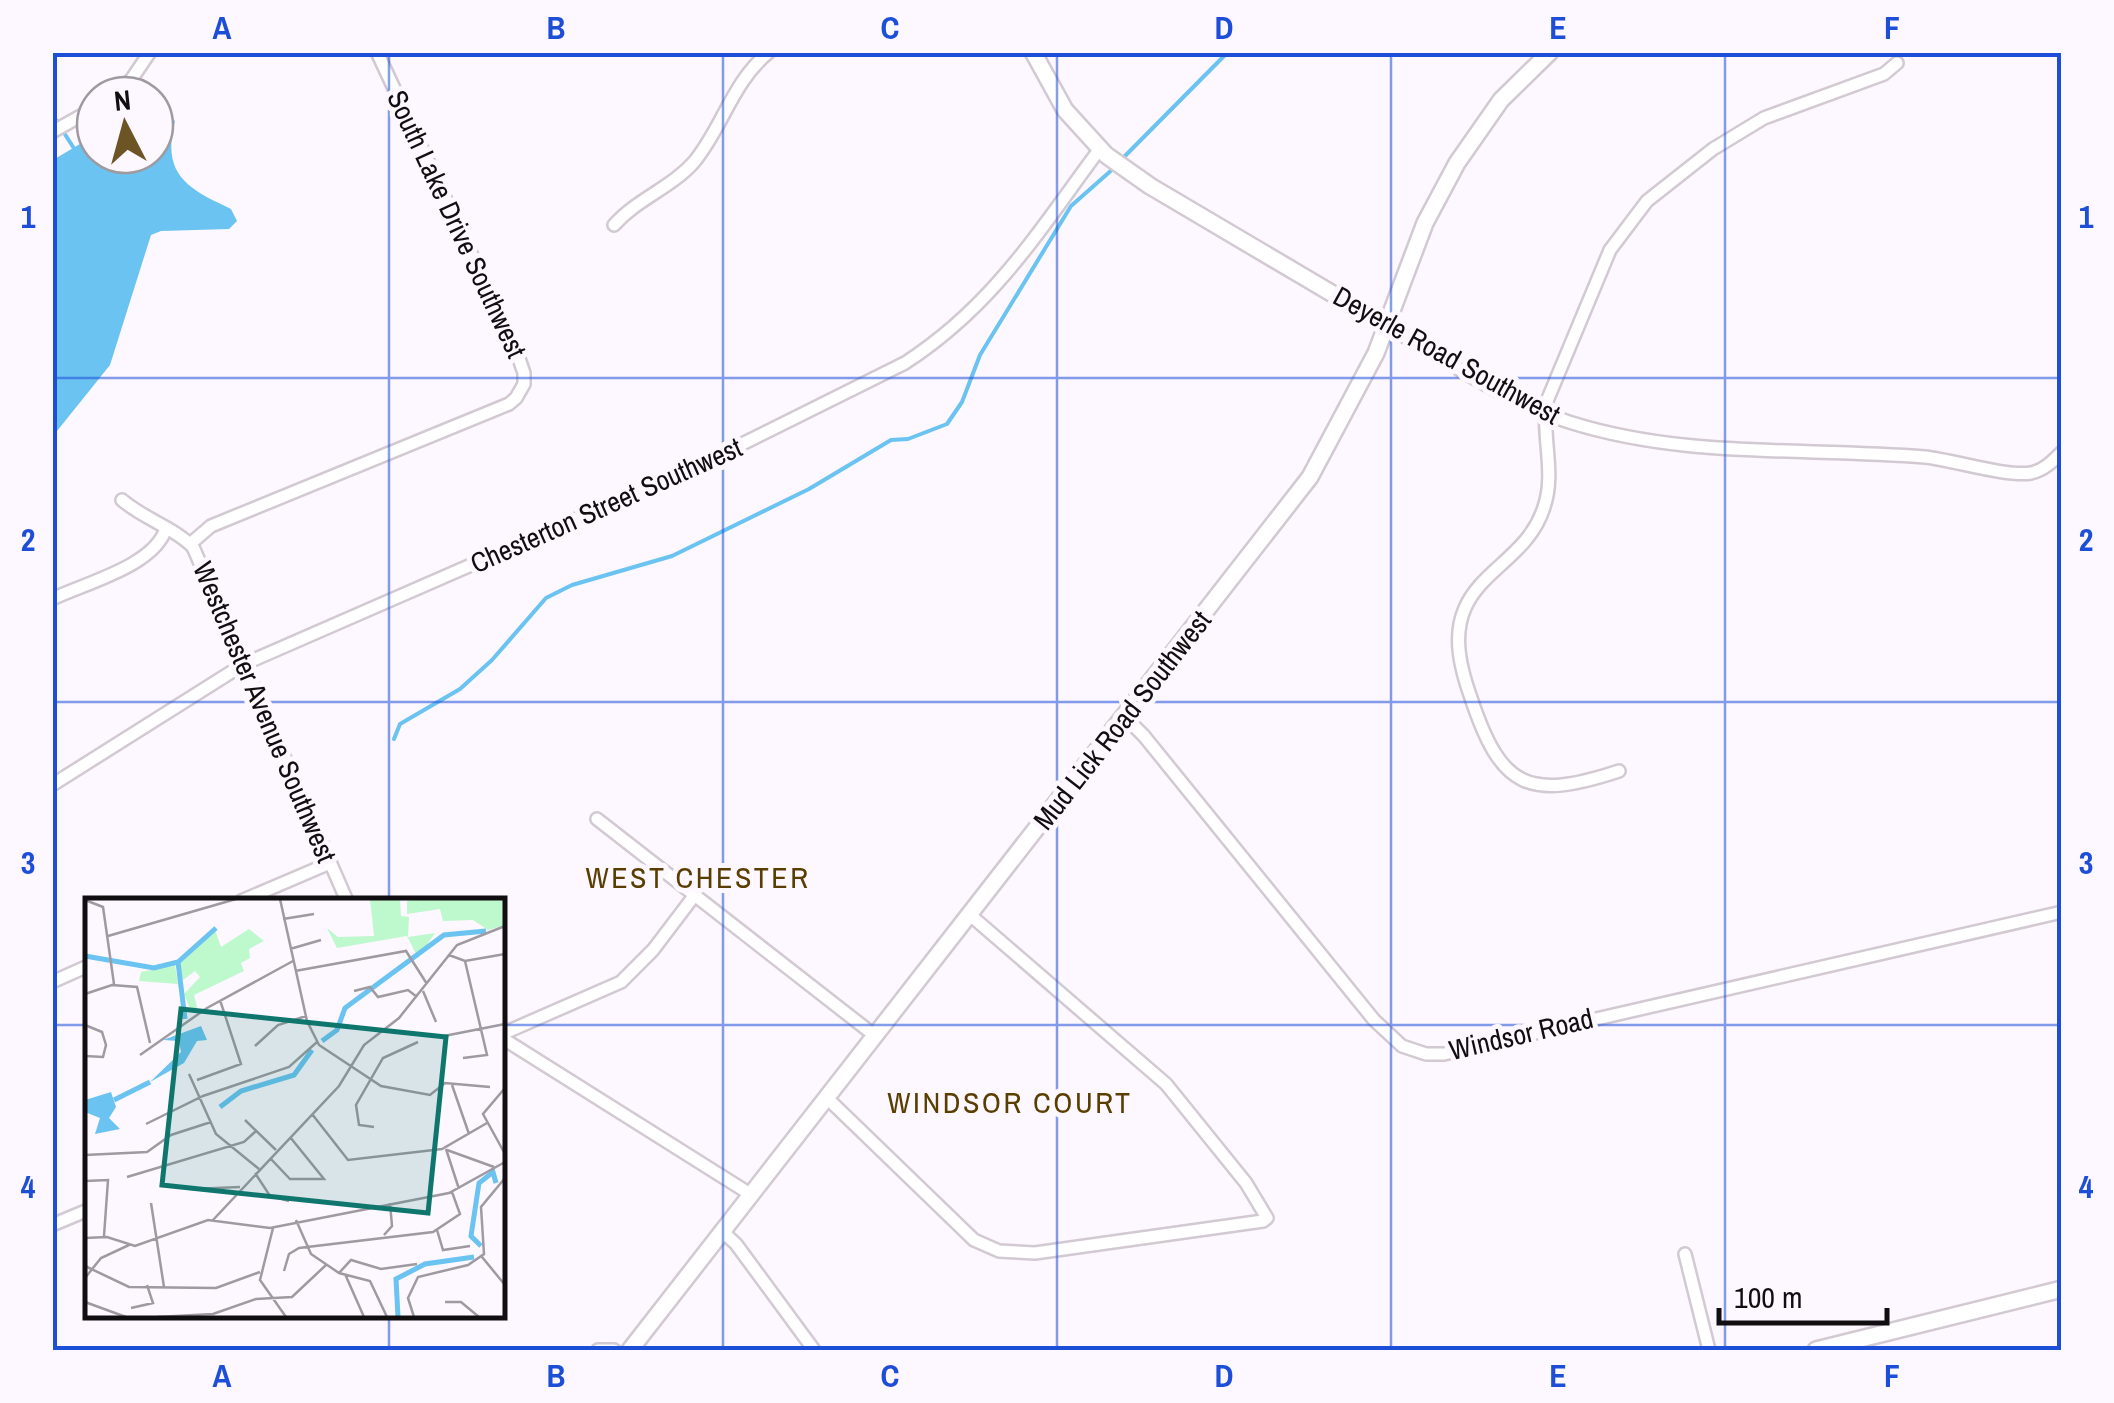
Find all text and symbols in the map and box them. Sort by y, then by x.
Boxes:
text: A [213,6,232,49]
text: B [547,6,565,49]
text: C [881,6,899,49]
text: D [1215,6,1233,49]
text: E [1549,6,1567,49]
text: F [1884,6,1900,49]
north arrow [75,75,175,175]
text: N [112,80,133,120]
street label: South Lake Drive Southwest [378,84,536,364]
text: 1 [21,195,36,238]
text: 1 [2079,195,2094,238]
street label: Deyerle Road Southwest [1327,277,1567,433]
street label: Chesterton Street Southwest [464,428,748,582]
text: 2 [21,518,35,561]
text: 2 [2079,518,2093,561]
street label: Westchester Avenue Southwest [184,556,346,868]
street label: Mud Lick Road Southwest [1025,603,1219,837]
text: 3 [21,841,35,884]
text: 3 [2079,841,2093,884]
district label: WEST CHESTER [585,857,811,897]
inset map [85,898,505,1318]
street label: Windsor Road [1445,999,1597,1069]
district label: WINDSOR COURT [887,1082,1133,1122]
text: 4 [21,1165,36,1208]
text: 4 [2079,1165,2094,1208]
scale bar [1719,1263,1886,1325]
text: 100 m [1734,1277,1802,1317]
text: A [213,1354,232,1397]
text: B [547,1354,565,1397]
text: C [881,1354,899,1397]
text: D [1215,1354,1233,1397]
text: E [1549,1354,1567,1397]
text: F [1884,1354,1900,1397]

